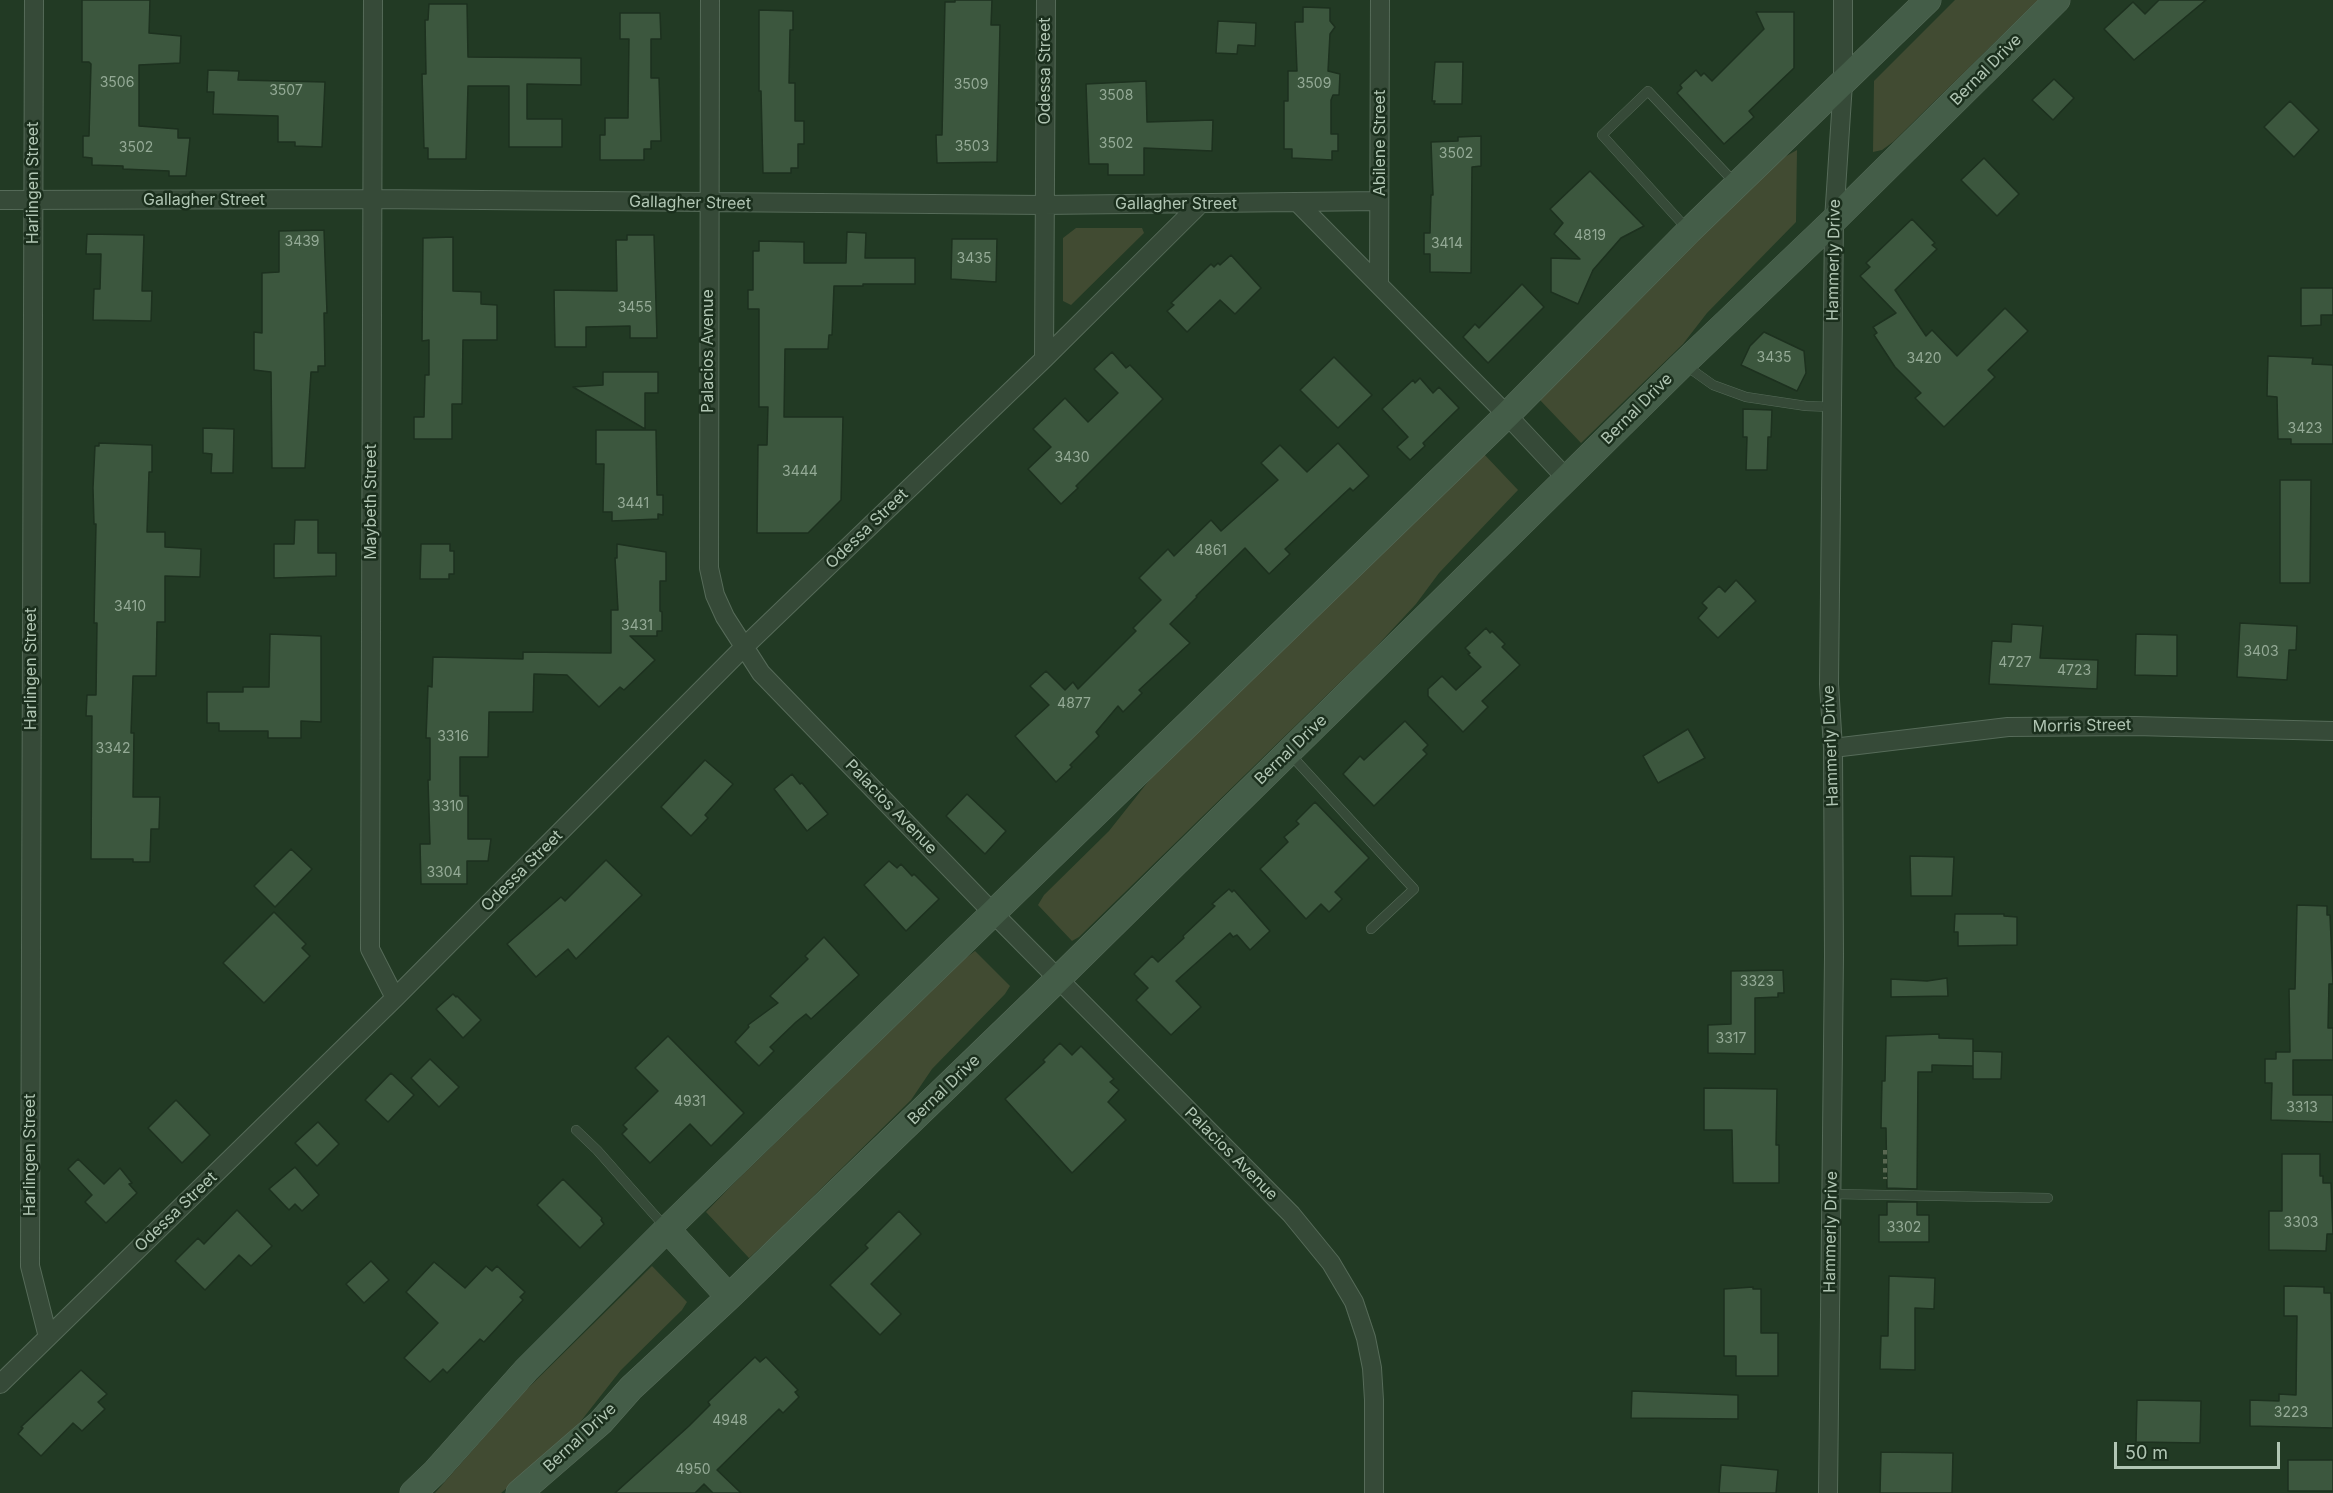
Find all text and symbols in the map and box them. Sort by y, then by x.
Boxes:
street label: Odessa Street [1035,18,1055,124]
street label: Bernal Drive [1946,30,2026,110]
house number: 3506 [100,75,134,91]
house number: 3509 [1297,76,1331,92]
house number: 3509 [954,77,988,93]
house number: 3507 [269,83,303,99]
house number: 3508 [1099,88,1133,104]
street label: Abilene Street [1370,90,1390,196]
street label: Harlingen Street [23,122,43,244]
house number: 3502 [1099,136,1133,152]
house number: 3503 [955,139,989,155]
house number: 3502 [119,140,153,156]
house number: 3502 [1439,146,1473,162]
street label: Gallagher Street [143,190,265,210]
street label: Gallagher Street [629,192,751,214]
street label: Gallagher Street [1115,194,1237,214]
street label: Hammerly Drive [1823,199,1845,321]
house number: 4819 [1574,228,1606,244]
house number: 3439 [284,234,320,250]
house number: 3414 [1431,236,1463,252]
house number: 3435 [957,251,991,267]
street label: Palacios Avenue [698,289,718,413]
house number: 3455 [618,300,652,316]
house number: 3435 [1757,350,1791,366]
house number: 3420 [1906,351,1942,367]
street label: Bernal Drive [1597,369,1677,449]
house number: 3423 [2288,421,2322,437]
street label: Maybeth Street [361,444,381,560]
house number: 3430 [1054,450,1090,466]
house number: 3444 [782,464,818,480]
street label: Odessa Street [822,485,912,573]
house number: 3441 [617,496,649,512]
house number: 4861 [1195,543,1227,559]
house number: 3410 [114,599,146,615]
street label: Harlingen Street [21,608,41,730]
house number: 3431 [621,618,653,634]
house number: 3403 [2243,644,2279,660]
house number: 4727 [1998,655,2032,671]
house number: 4723 [2057,663,2091,679]
street label: Hammerly Drive [1819,685,1843,807]
house number: 4877 [1057,696,1091,712]
street label: Bernal Drive [1251,711,1331,789]
street label: Morris Street [2033,716,2131,736]
house number: 3316 [437,729,469,745]
house number: 3342 [96,741,130,757]
street label: Palacios Avenue [841,756,941,858]
house number: 3310 [432,799,464,815]
street label: Odessa Street [477,826,567,916]
house number: 3304 [426,865,462,881]
house number: 3323 [1740,974,1774,990]
house number: 3317 [1716,1031,1746,1047]
street label: Bernal Drive [904,1051,984,1129]
street label: Harlingen Street [20,1094,40,1216]
house number: 4931 [674,1094,706,1110]
house number: 3313 [2286,1100,2318,1116]
street label: Palacios Avenue [1180,1103,1282,1205]
street label: Odessa Street [131,1168,221,1256]
street label: Hammerly Drive [1820,1171,1842,1293]
house number: 3303 [2284,1215,2318,1231]
house number: 3302 [1887,1220,1921,1236]
street label: Bernal Drive [540,1399,620,1477]
house number: 3223 [2274,1405,2308,1421]
house number: 4948 [712,1413,748,1429]
scale bar [2117,1430,2284,1468]
text: 50 m [2125,1442,2168,1463]
house number: 4950 [675,1462,711,1478]

